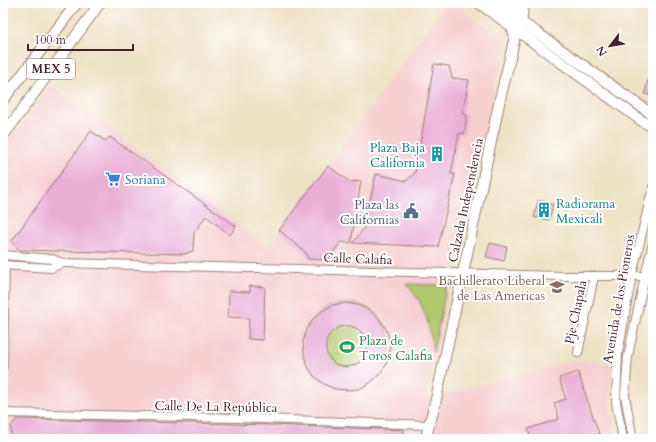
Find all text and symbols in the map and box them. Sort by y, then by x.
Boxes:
scale bar [28,26,133,52]
north arrow [590,26,630,66]
text: 100 m [34,32,67,48]
text: N [593,43,611,59]
road number: MEX 5 [27,59,75,79]
street label: Calzada Independencia [444,136,488,264]
place label: Plaza Baja California [370,139,425,172]
building icon: Plaza Baja California [428,145,446,163]
supermarket icon: Soriana [104,170,122,188]
place label: Soriana [125,171,166,189]
place label: Radiorama Mexicali [556,195,616,228]
place label: Plaza las Californias [340,196,399,229]
building icon: Radiorama Mexicali [535,201,553,219]
public building icon: Plaza las Californias [402,202,420,220]
street label: Avenida de los Pioneros [599,233,639,365]
street label: Calle Calafia [323,249,393,269]
place label: Bachillerato Liberal de Las Americas [438,272,546,305]
school or university icon: Bachillerato Liberal de Las Americas [548,278,566,296]
street label: Pje Chapala [560,278,592,346]
place label: Plaza de Toros Calafia [359,332,433,365]
sports icon: Plaza de Toros Calafia [338,338,356,356]
street label: Calle De La República [154,397,278,417]

